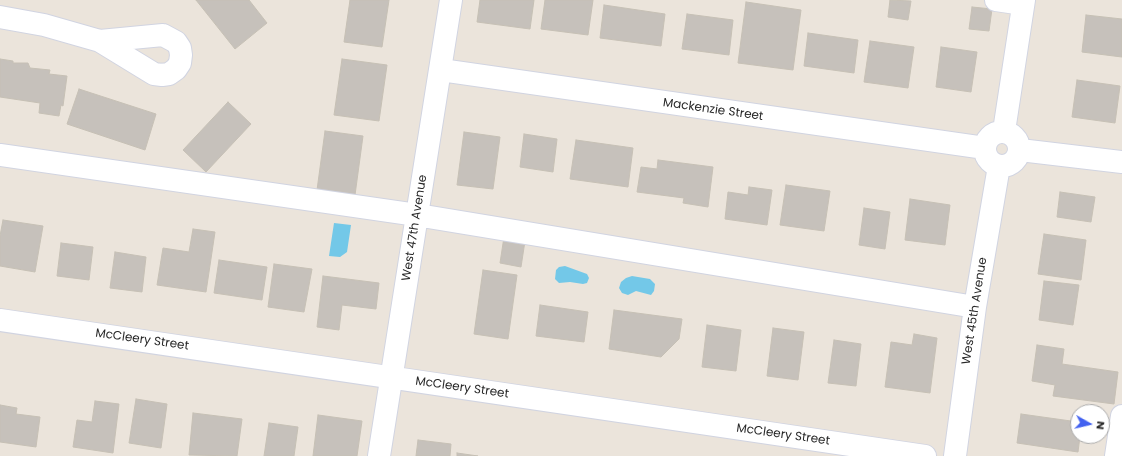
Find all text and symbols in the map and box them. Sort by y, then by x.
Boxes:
street label: Mackenzie Street [662,96,764,124]
street label: West 47th Avenue [399,174,431,282]
street label: West 45th Avenue [959,256,991,366]
street label: McCleery Street [94,326,190,354]
street label: McCleery Street [414,374,510,402]
north arrow [1070,404,1110,444]
text: N [1092,420,1109,431]
street label: McCleery Street [735,421,831,449]

